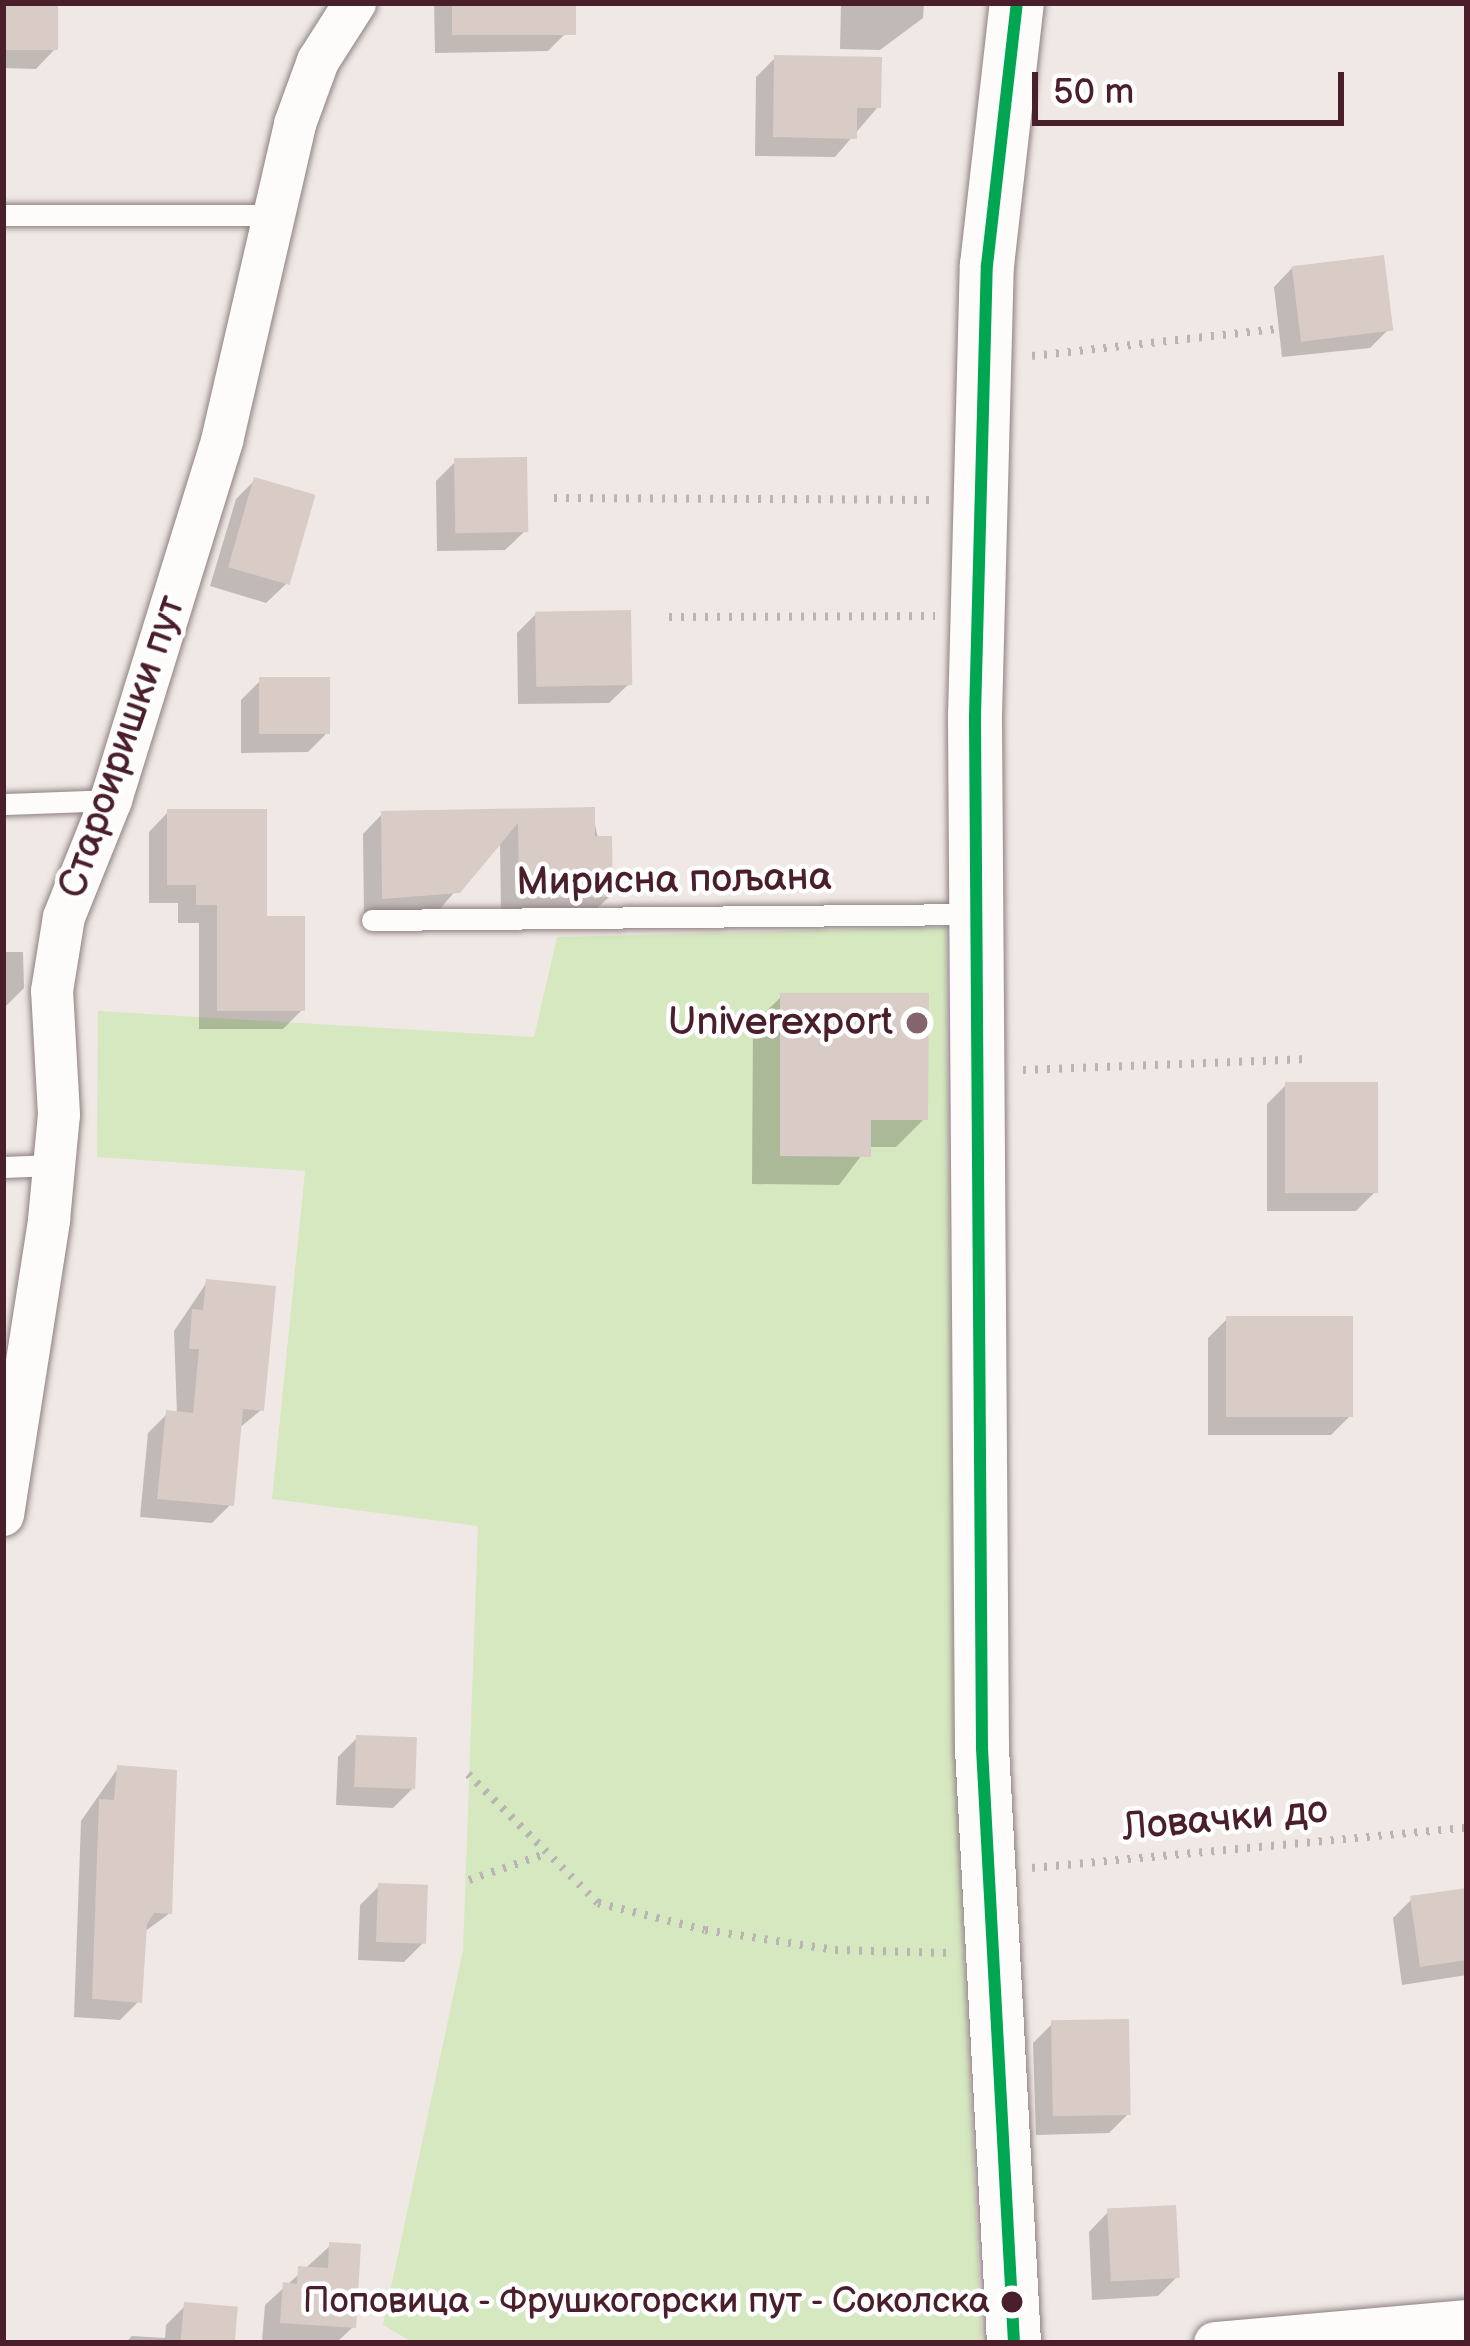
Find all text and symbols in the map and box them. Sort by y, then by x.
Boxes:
scale bar [1038,48,1350,122]
text: 50 m [1053,71,1134,114]
street label: Староиришки пут [49,590,197,904]
street label: Мирисна пољана [516,855,832,907]
place label: Univerexport [668,1000,893,1046]
marker: Univerexport [904,1010,930,1036]
street label: Ловачки до [1120,1788,1330,1852]
place label: Поповица - Фрушкогорски пут - Соколска [297,2280,990,2324]
marker: Поповица - Фрушкогорски пут - Соколска [1001,2291,1023,2313]

